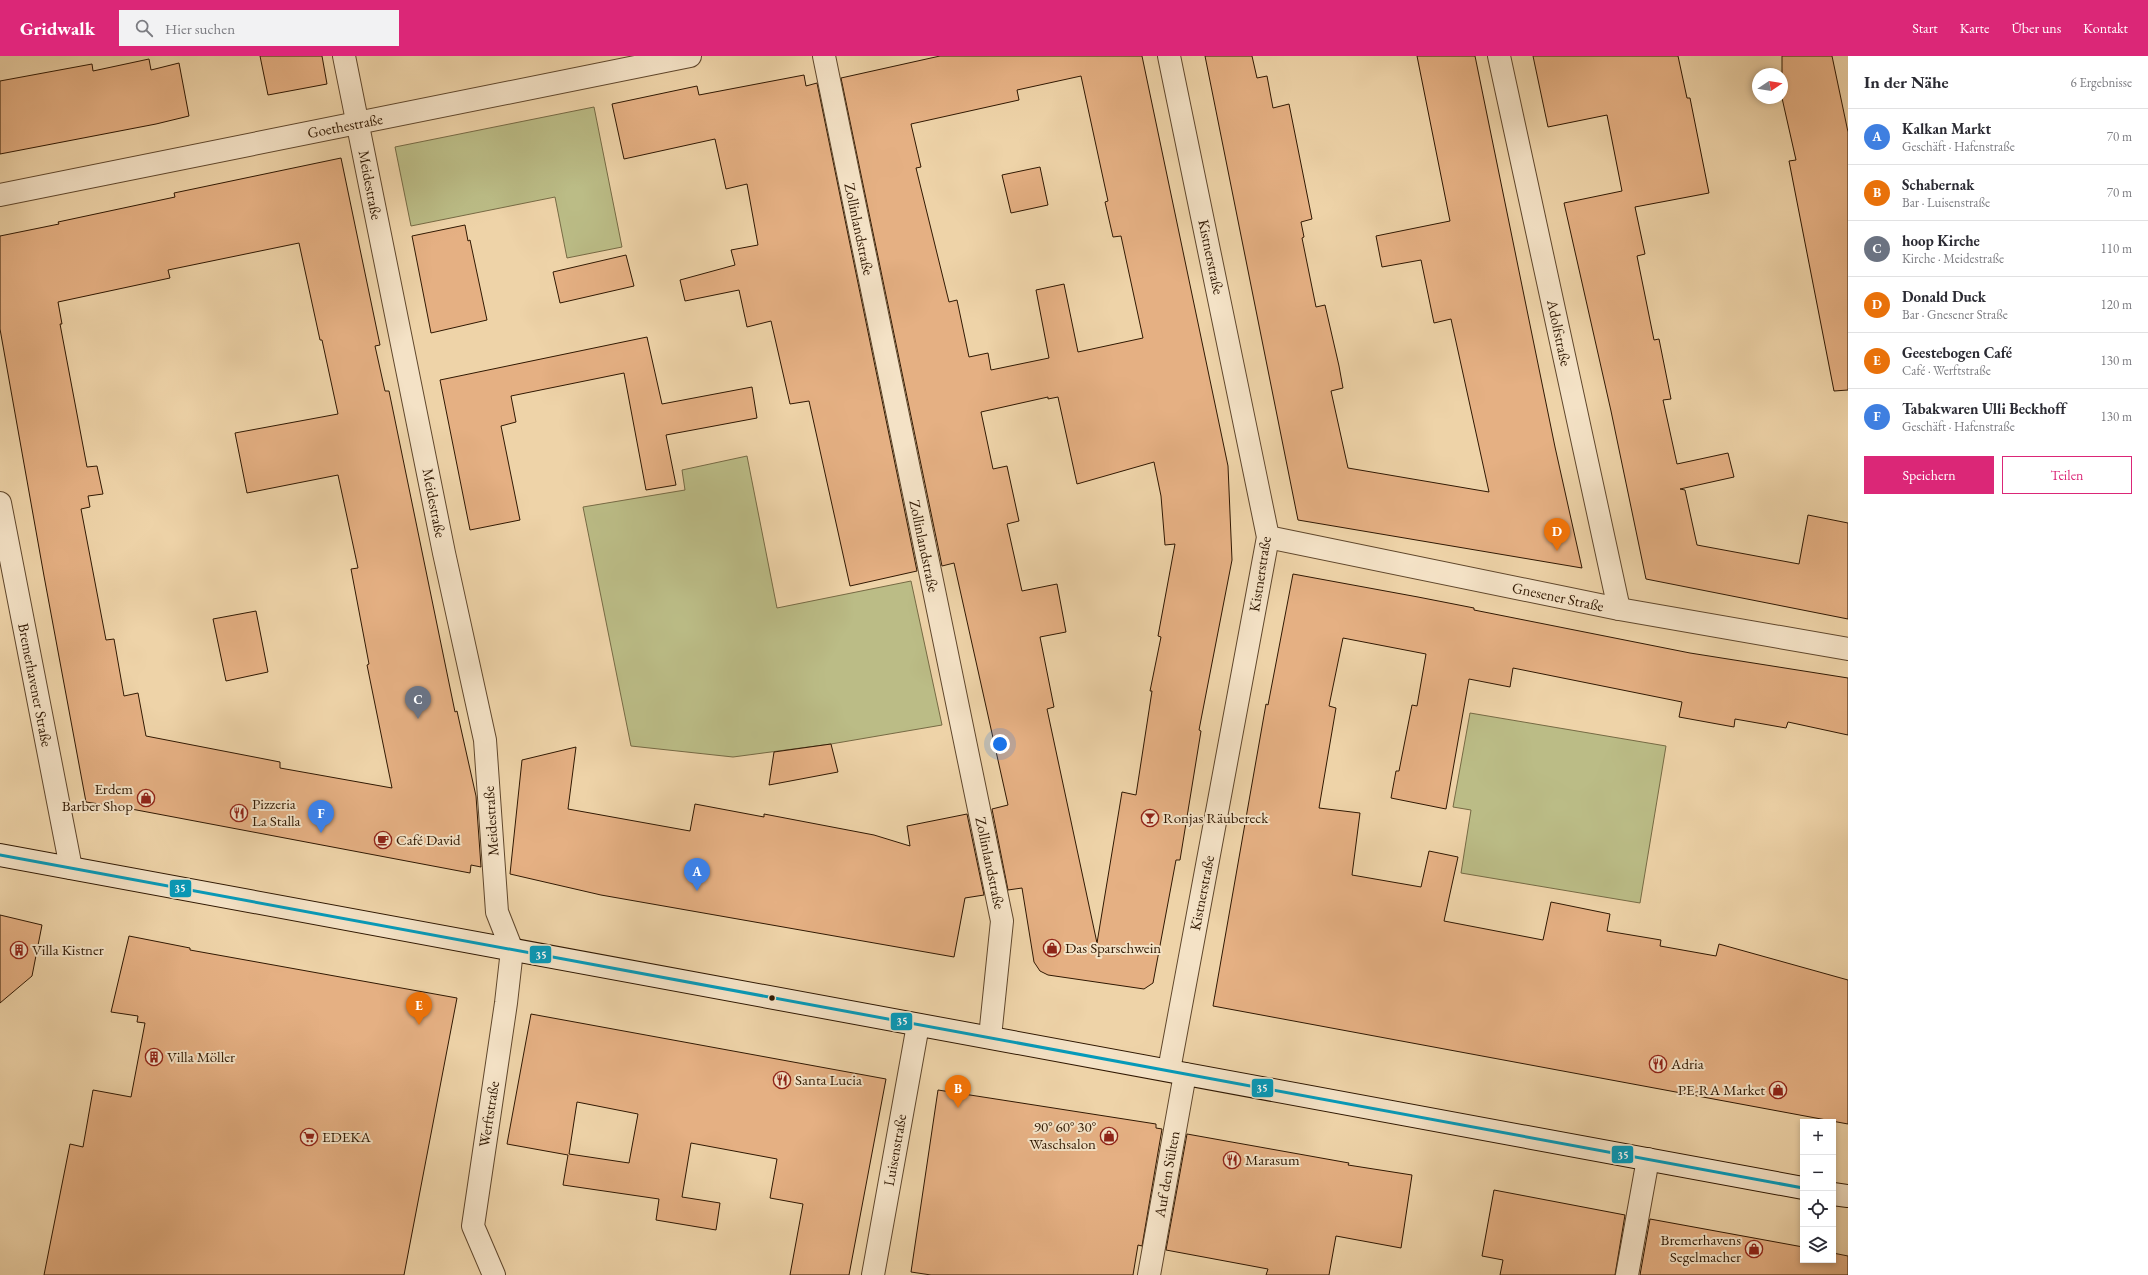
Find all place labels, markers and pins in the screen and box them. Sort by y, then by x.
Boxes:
pin: D [1544,518,1570,551]
pin: C [405,686,431,719]
place label: Erdem Barber Shop [62,779,133,815]
shop icon: Erdem Barber Shop [136,788,156,808]
place label: Pizzeria La Stalla [252,794,301,830]
pin: F [308,800,334,833]
restaurant icon: Pizzeria La Stalla [229,803,249,823]
bar icon: Ronjas Räubereck [1140,808,1160,828]
place label: Ronjas Räubereck [1163,808,1269,827]
cafe icon: Café David [373,830,393,850]
place label: Café David [396,830,461,849]
pin: A [684,858,710,891]
shop icon: Das Sparschwein [1042,938,1062,958]
place label: Das Sparschwein [1065,938,1161,957]
building icon: Villa Kistner [9,940,29,960]
place label: Villa Kistner [32,940,104,959]
pin: E [406,992,432,1025]
unlabelled marker [767,993,777,1003]
building icon: Villa Möller [144,1047,164,1067]
place label: Villa Möller [167,1047,235,1066]
restaurant icon: Adria [1648,1054,1668,1074]
place label: Adria [1670,1054,1704,1073]
restaurant icon: Santa Lucia [772,1070,792,1090]
place label: Santa Lucia [795,1070,862,1089]
pin: B [945,1075,971,1108]
place label: PE-RA Market [1678,1080,1765,1099]
shop icon: PE-RA Market [1768,1080,1788,1100]
place label: 90° 60° 30° Waschsalon [1029,1117,1096,1153]
shop icon: 90° 60° 30° Waschsalon [1099,1126,1119,1146]
supermarket icon: EDEKA [299,1127,319,1147]
place label: EDEKA [322,1127,371,1146]
restaurant icon: Marasum [1222,1150,1242,1170]
place label: Marasum [1245,1150,1300,1169]
place label: Bremerhavens Segelmacher [1661,1230,1741,1266]
shop icon: Bremerhavens Segelmacher [1744,1239,1764,1259]

